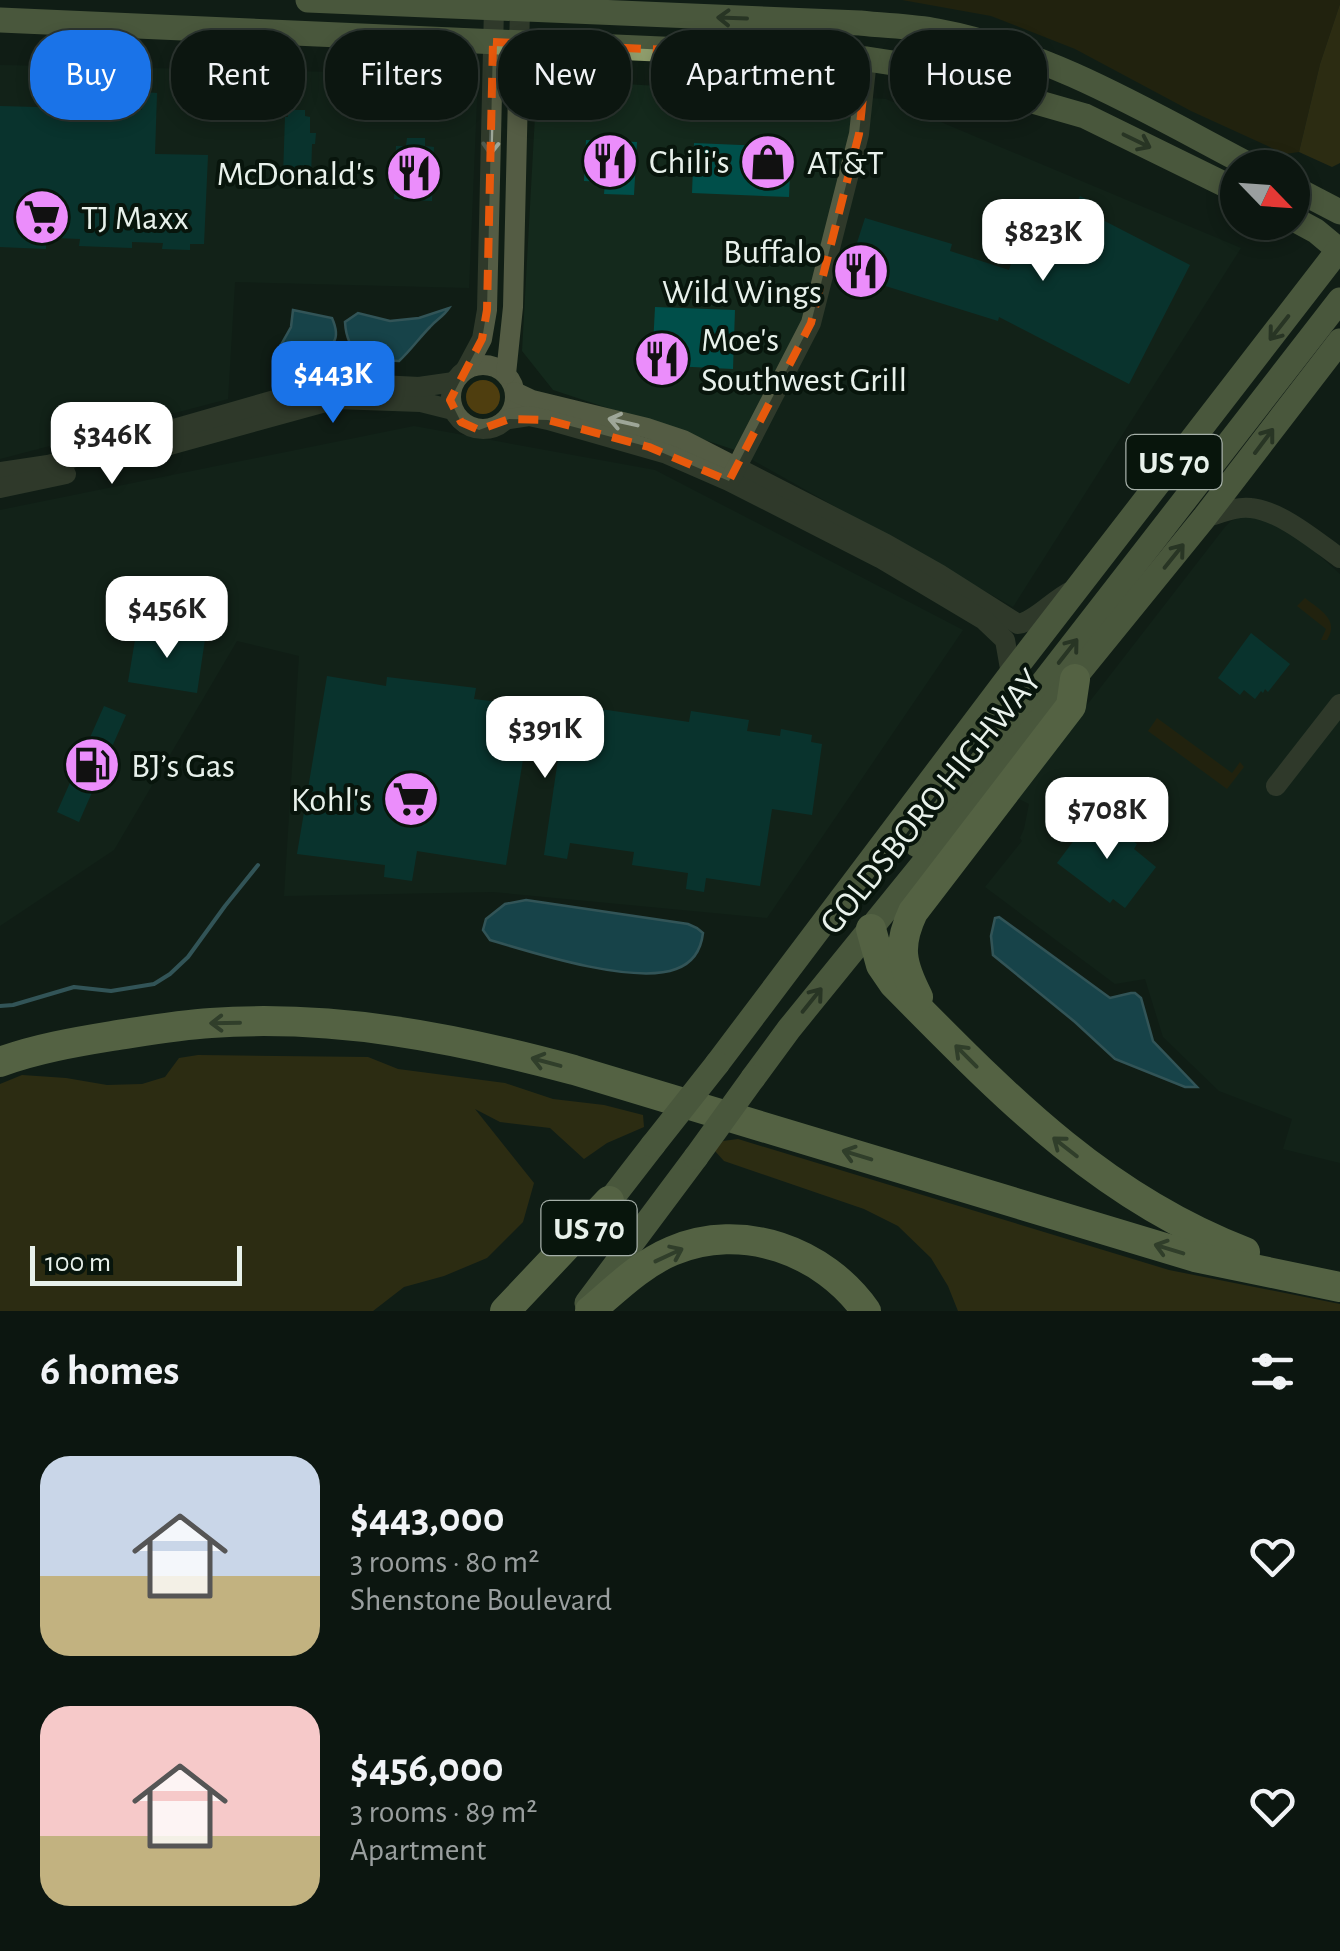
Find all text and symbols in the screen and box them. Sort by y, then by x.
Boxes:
one-way arrow [717,9,749,28]
chip: Buy [30,30,151,120]
chip: Rent [171,30,305,120]
chip: Filters [325,30,478,120]
chip: New [498,30,631,120]
chip: Apartment [651,30,870,120]
chip: House [890,30,1047,120]
one-way arrow [481,123,500,155]
restaurant icon: Chili's [580,131,640,191]
shop icon: AT&T [738,132,798,192]
one-way arrow [1121,133,1151,152]
restaurant icon: McDonald's [384,143,444,203]
place label: Chili's [649,145,730,180]
place label: AT&T [807,146,884,181]
north arrow [1220,150,1310,240]
map controls [1220,150,1310,240]
place label: McDonald's [216,157,375,192]
supermarket icon: TJ Maxx [12,187,72,247]
pin: $823K [973,199,1113,284]
place label: TJ Maxx [81,201,189,236]
text: $823K [1004,215,1082,247]
place label: Buffalo Wild Wings [662,235,822,310]
restaurant icon: Buffalo Wild Wings [831,241,891,301]
one-way arrow [1269,314,1290,341]
place label: Moe's Southwest Grill [701,323,907,398]
restaurant icon: Moe's Southwest Grill [632,329,692,389]
pin: $443K [263,341,403,426]
text: $443K [293,357,373,389]
pin: $346K [42,402,182,487]
one-way arrow [608,412,640,430]
text: $346K [73,418,151,450]
one-way arrow [1253,428,1274,455]
road number: US 70 [1126,435,1222,489]
one-way arrow [1163,544,1185,570]
pin: $456K [97,576,237,661]
text: $456K [128,592,206,624]
one-way arrow [1057,638,1078,665]
street label: GOLDSBORO HIGHWAY [814,663,1048,941]
pin: $391K [475,696,615,781]
text: $391K [508,712,582,744]
fuel station icon: BJ’s Gas [62,735,122,795]
place label: BJ’s Gas [131,749,235,784]
supermarket icon: Kohl's [381,769,441,829]
pin: $708K [1037,777,1177,862]
place label: Kohl's [291,783,372,818]
text: $708K [1067,793,1147,825]
one-way arrow [801,988,823,1014]
one-way arrow [209,1014,242,1032]
one-way arrow [954,1044,978,1068]
one-way arrow [531,1052,562,1071]
one-way arrow [1052,1137,1079,1158]
one-way arrow [842,1145,874,1163]
road number: US 70 [542,1201,636,1255]
one-way arrow [1153,1239,1185,1257]
scale bar [30,1241,242,1286]
one-way arrow [653,1244,683,1263]
text: 100 m [45,1249,111,1277]
icon: filters [1245,1344,1300,1399]
text: 6 homes [40,1350,179,1392]
icon: home [120,1496,240,1616]
text: $443,000 [350,1497,505,1539]
icon: heart [1245,1529,1300,1584]
text: 3 rooms · 80 m² [350,1546,539,1578]
text: Shenstone Boulevard [350,1584,612,1616]
icon: home [120,1746,240,1866]
text: $456,000 [350,1747,504,1789]
icon: heart [1245,1779,1300,1834]
text: 3 rooms · 89 m² [350,1796,537,1828]
text: Apartment [350,1834,486,1866]

